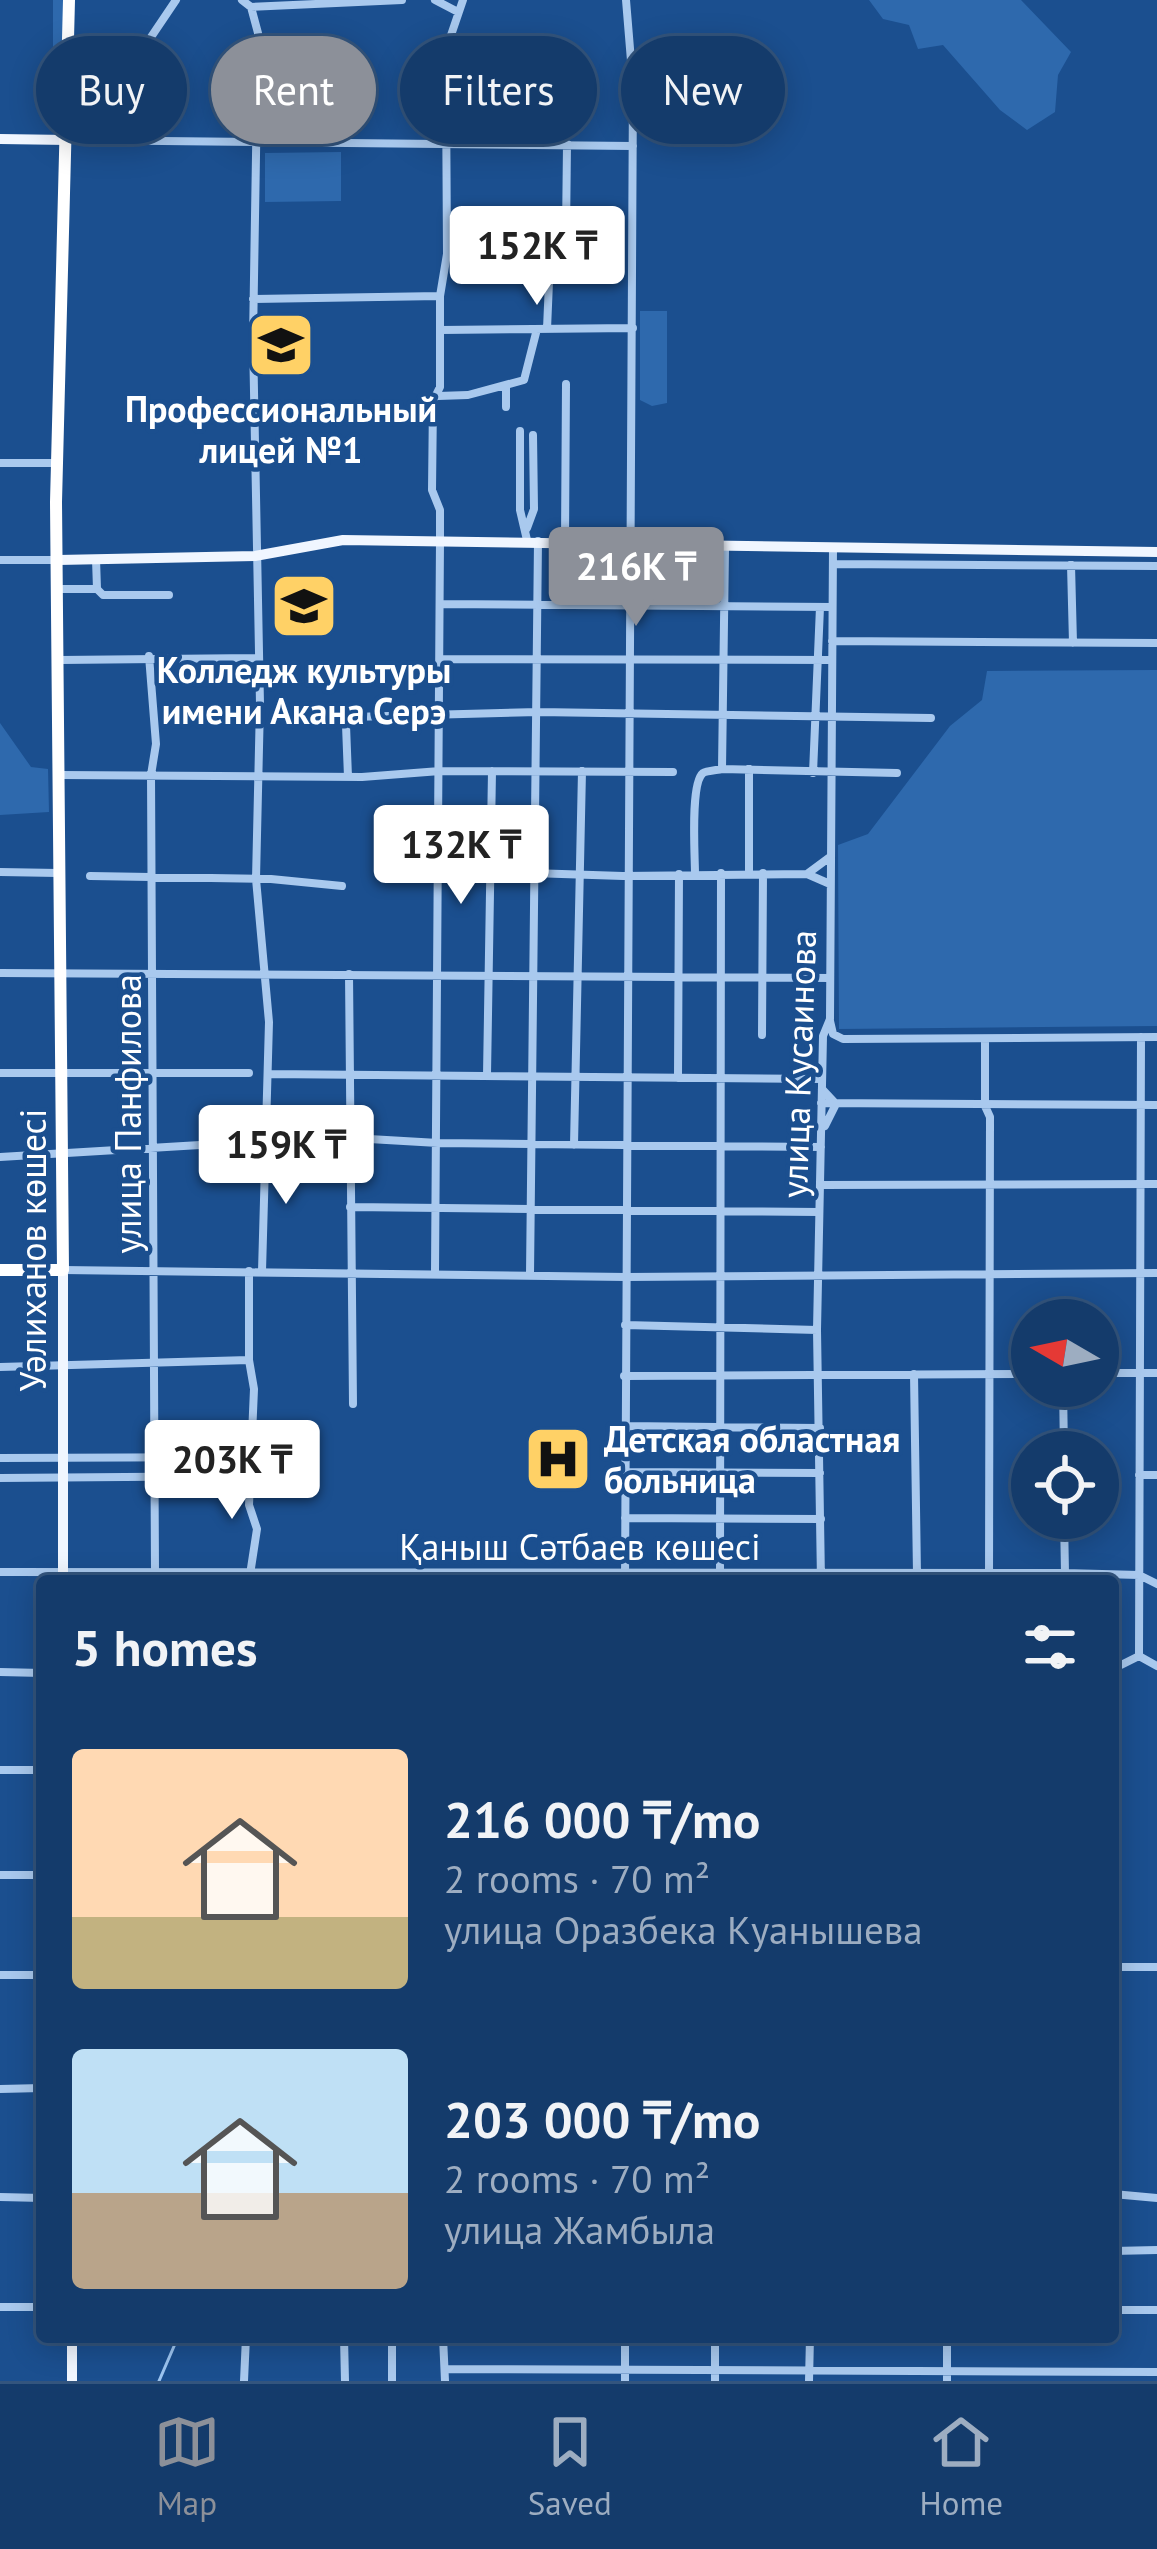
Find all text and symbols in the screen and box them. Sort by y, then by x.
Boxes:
chip: Buy [36,36,187,144]
chip: Rent [211,36,376,144]
chip: Filters [400,36,597,144]
chip: New [621,36,785,144]
pin: 152K ₸ [439,206,635,308]
text: 152K ₸ [477,219,597,270]
school or university icon: Профессиональный лицей №1 [246,310,316,380]
place label: Профессиональный лицей №1 [125,385,437,473]
pin: 216K ₸ [538,527,734,629]
text: 216K ₸ [576,540,696,591]
school or university icon: Колледж культуры имени Акана Серэ [269,571,339,641]
place label: Колледж культуры имени Акана Серэ [157,646,451,734]
pin: 132K ₸ [363,805,559,907]
text: 132K ₸ [401,818,521,869]
street label: улица Кусаинова [770,929,826,1199]
street label: улица Панфилова [104,974,151,1254]
pin: 159K ₸ [188,1105,384,1207]
street label: Уәлиханов көшесі [9,1109,56,1391]
text: 159K ₸ [226,1118,346,1169]
north arrow [1011,1299,1119,1407]
map controls [1011,1299,1119,1539]
place label: Детская областная больница [604,1415,900,1503]
pin: 203K ₸ [134,1420,330,1522]
hospital icon: Детская областная больница [523,1424,593,1494]
button: locate [1011,1431,1119,1539]
text: 203K ₸ [172,1433,292,1484]
street label: Қаныш Сәтбаев көшесі [399,1523,761,1570]
text: 5 homes [72,1614,258,1680]
icon: filters [1017,1614,1083,1680]
text: 216 000 ₸/mo [444,1786,760,1852]
icon: home [168,1797,312,1941]
text: 2 rooms · 70 m² [444,1853,710,1904]
text: улица Оразбека Куанышева [444,1904,923,1955]
text: 203 000 ₸/mo [444,2086,760,2152]
icon: home [168,2097,312,2241]
text: 2 rooms · 70 m² [444,2153,710,2204]
text: улица Жамбыла [444,2204,715,2255]
tab: Map [154,2409,220,2524]
tab: Saved [528,2409,612,2524]
tab: Home [920,2409,1003,2524]

